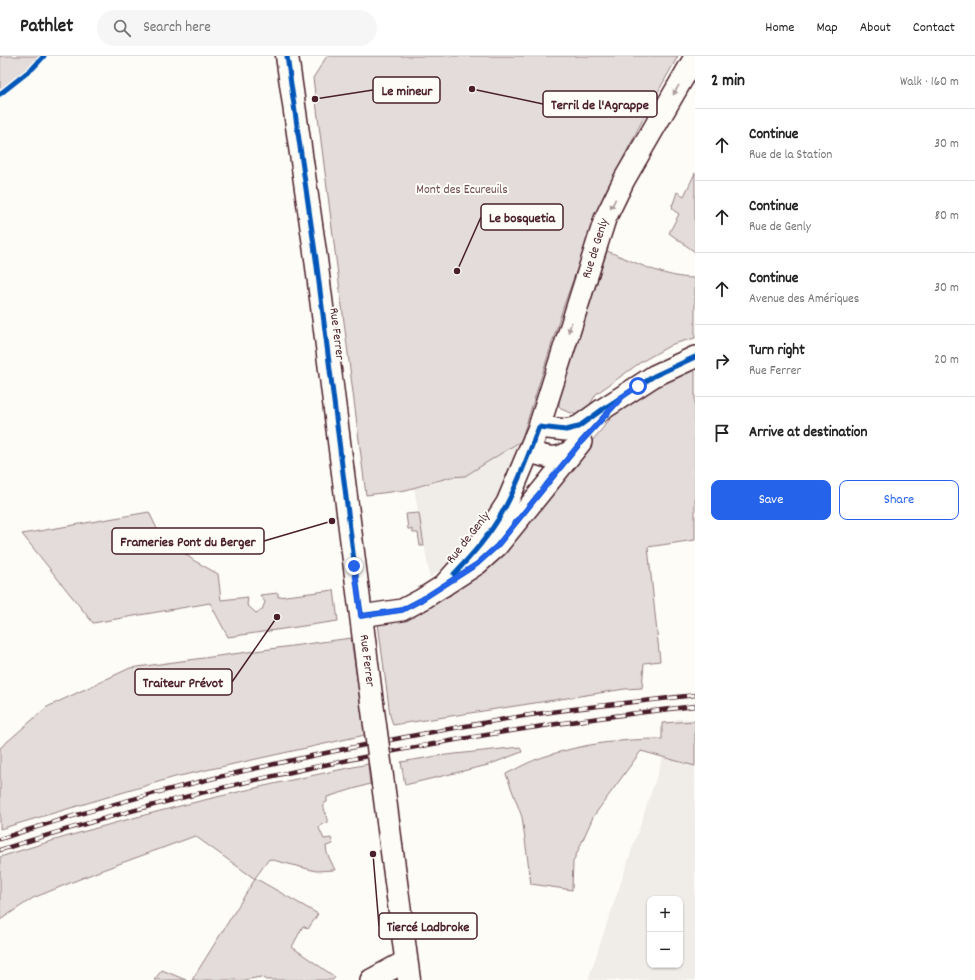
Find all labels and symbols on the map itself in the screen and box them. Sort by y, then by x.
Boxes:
callout: Le mineur [373,77,440,103]
text: Le mineur [381,82,433,102]
one-way arrow [672,84,679,96]
callout: Terril de l'Agrappe [543,91,657,117]
text: Terril de l'Agrappe [551,96,649,116]
park label: Mont des Ecureuils [416,181,508,200]
one-way arrow [610,198,616,210]
callout: Le bosquetia [481,204,563,230]
text: Le bosquetia [489,209,556,229]
street label: Rue de Genly [577,215,614,281]
street label: Rue Ferrer [323,307,349,361]
one-way arrow [567,321,573,333]
route start [629,377,647,395]
street label: Rue de Genly [442,507,496,568]
callout: Frameries Pont du Berger [112,528,264,554]
text: Frameries Pont du Berger [120,533,257,553]
route end [345,557,363,575]
street label: Rue Ferrer [354,634,379,688]
callout: Traiteur Prévot [135,669,232,695]
text: Traiteur Prévot [143,674,224,694]
callout: Tiercé Ladbroke [379,913,477,939]
text: Tiercé Ladbroke [387,918,469,938]

